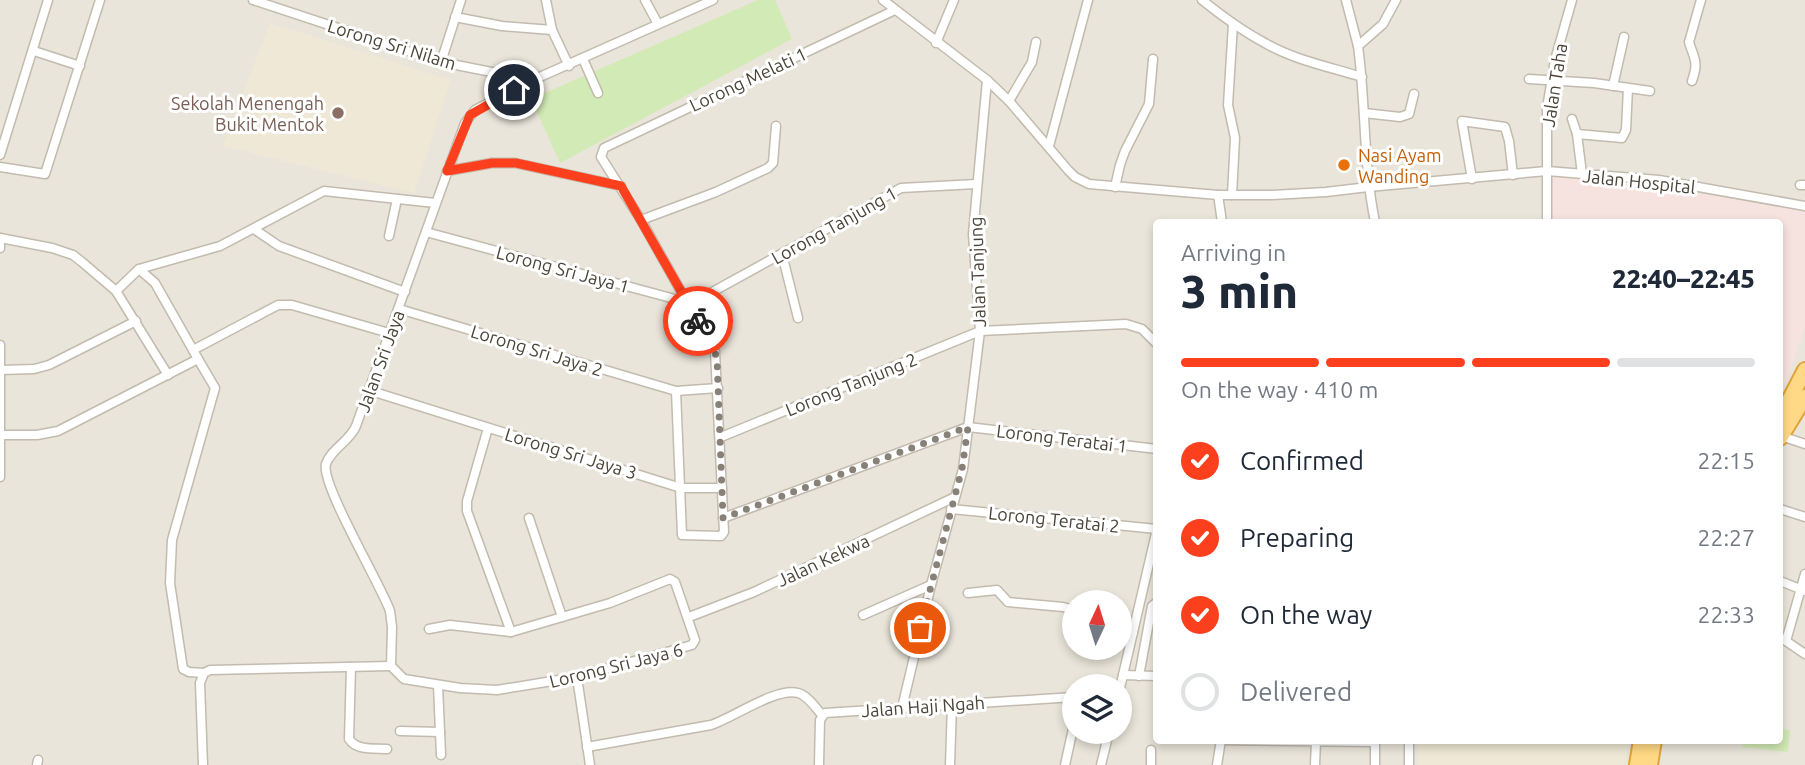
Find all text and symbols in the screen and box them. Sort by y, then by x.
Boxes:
street label: Lorong Sri Nilam [325,15,459,73]
street label: Jalan Taha [1538,42,1570,128]
street label: Lorong Melati 1 [686,43,810,115]
pin [484,60,544,120]
icon: home [495,71,533,109]
place label: Sekolah Menengah Bukit Mentok [171,93,324,134]
marker: Sekolah Menengah Bukit Mentok [330,105,346,121]
place label: Nasi Ayam Wanding [1358,145,1441,186]
marker: Nasi Ayam Wanding [1336,157,1352,173]
street label: Jalan Hospital [1582,165,1697,197]
street label: Lorong Tanjung 1 [768,182,900,268]
street label: Jalan Tanjung [965,216,989,328]
text: Arriving in [1181,240,1286,265]
street label: Lorong Sri Jaya 1 [494,242,632,296]
text: 22:40–22:45 [1612,264,1755,293]
text: 3 min [1181,265,1298,317]
courier [663,286,733,356]
icon: bike [679,302,717,340]
street label: Jalan Sri Jaya [352,307,408,415]
street label: Lorong Sri Jaya 2 [469,320,605,380]
street label: Lorong Tanjung 2 [782,348,920,420]
text: On the way · 410 m [1181,377,1378,402]
street label: Lorong Teratai 1 [995,420,1129,456]
street label: Lorong Sri Jaya 3 [503,423,639,483]
icon: check [1181,442,1219,480]
text: Confirmed [1240,446,1364,475]
text: 22:15 [1697,448,1755,473]
street label: Lorong Teratai 2 [987,502,1121,536]
icon: check [1181,519,1219,557]
text: Preparing [1240,523,1354,552]
text: 22:27 [1697,525,1755,550]
street label: Jalan Kekwa [774,530,872,590]
north arrow [1062,590,1132,660]
map controls [1062,590,1132,744]
icon: check [1181,596,1219,634]
pin [890,598,950,658]
text: On the way [1240,600,1372,629]
text: 22:33 [1697,602,1755,627]
icon: bag [901,609,939,647]
street label: Lorong Sri Jaya 6 [547,639,685,691]
button: layers [1062,674,1132,744]
text: Delivered [1240,677,1352,706]
street label: Jalan Haji Ngah [860,692,986,720]

